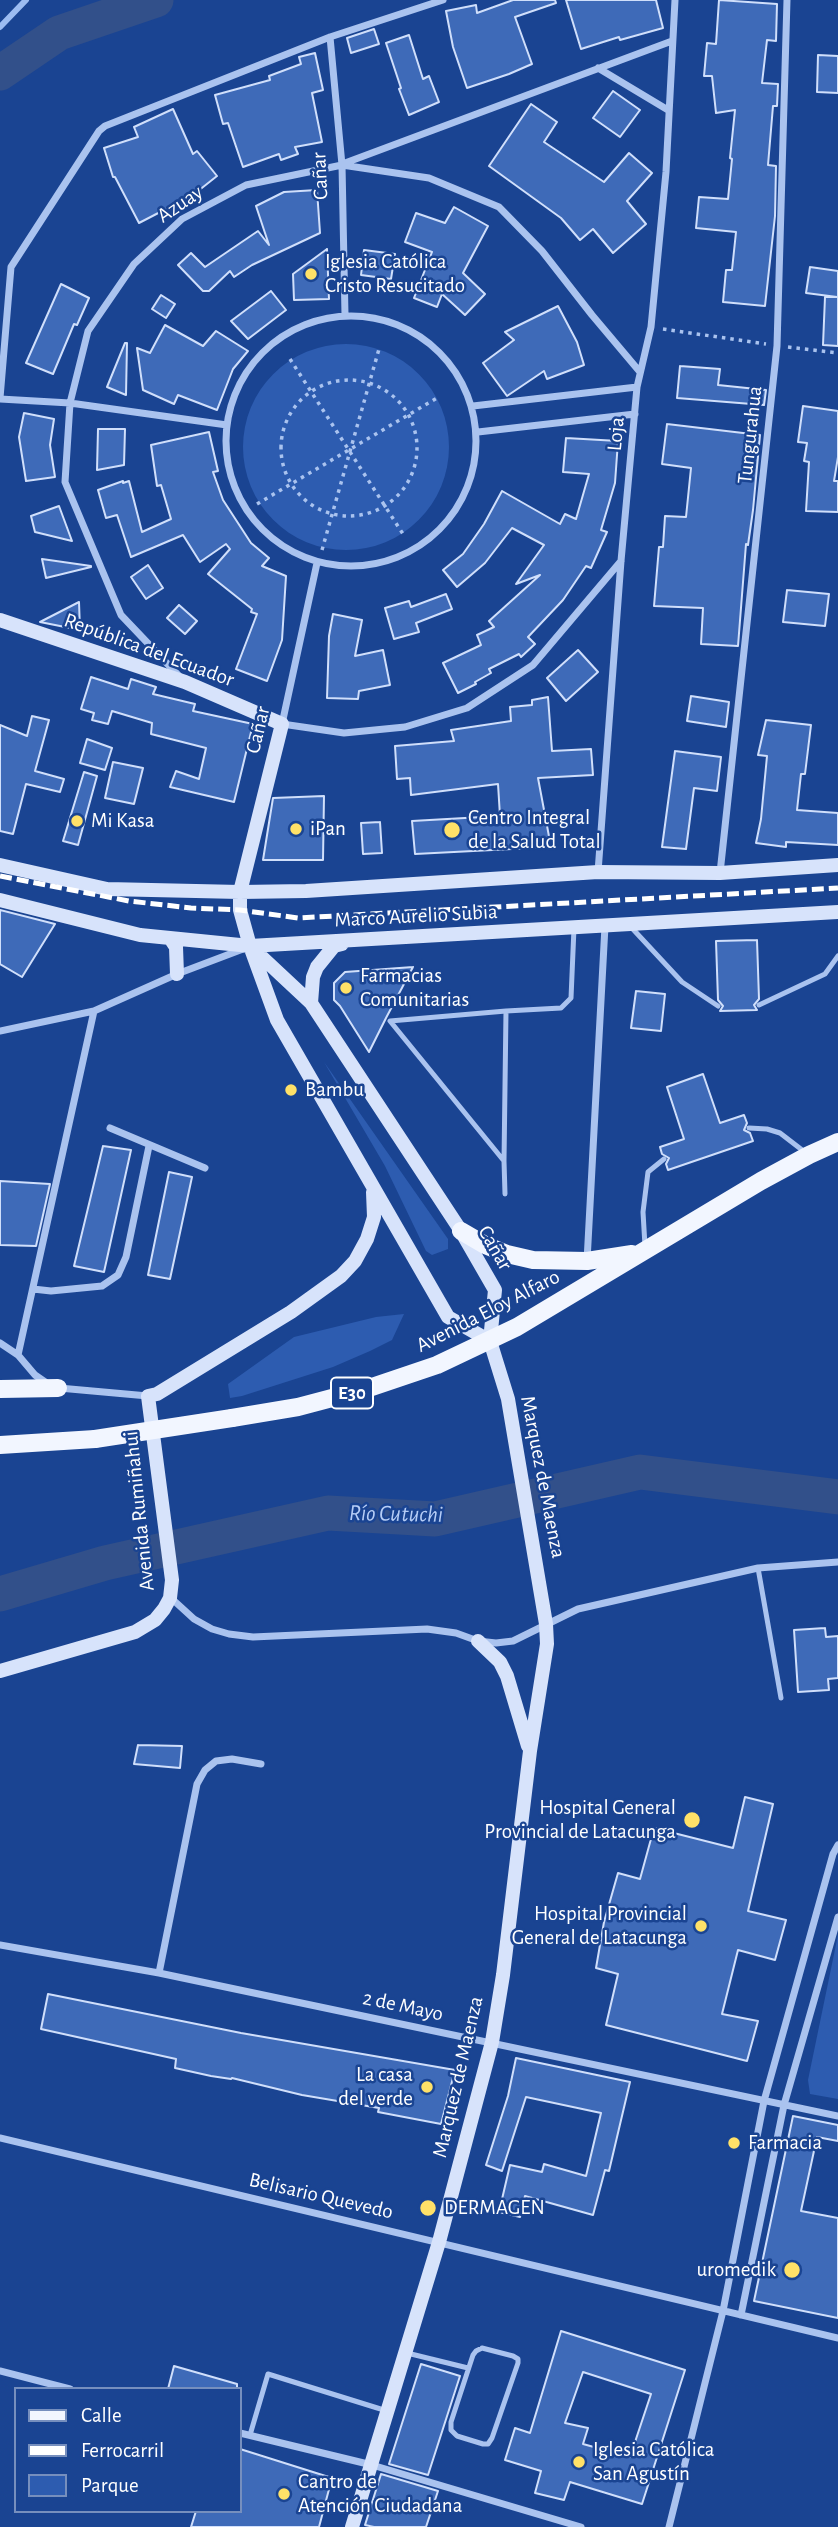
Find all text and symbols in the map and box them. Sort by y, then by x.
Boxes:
street label: Cañar [306,152,334,200]
street label: Azuay [152,180,208,228]
place label: Iglesia Católica Cristo Resucitado [325,249,465,299]
marker: Iglesia Católica Cristo Resucitado [303,266,319,282]
street label: Tungurahua [732,385,768,485]
street label: Loja [602,416,630,452]
street label: República del Ecuador [61,608,237,692]
street label: Cañar [240,704,276,756]
place label: Centro Integral de la Salud Total [468,805,601,855]
place label: Mi Kasa [91,808,155,834]
marker: Mi Kasa [69,813,85,829]
place label: iPan [310,816,346,842]
marker: Centro Integral de la Salud Total [442,820,462,840]
marker: iPan [288,821,304,837]
street label: Marco Aurelio Subia [334,899,498,933]
place label: Farmacias Comunitarias [360,963,469,1013]
marker: Farmacias Comunitarias [338,980,354,996]
place label: Bambu [305,1077,364,1103]
marker: Bambu [283,1082,299,1098]
street label: Cañar [472,1221,518,1275]
street label: Avenida Eloy Alfaro [412,1264,564,1358]
road number: E30 [331,1378,373,1408]
street label: Marquez de Maenza [515,1394,571,1560]
street label: Avenida Rumiñahui [118,1430,160,1592]
water label: Río Cutuchi [349,1499,443,1529]
place label: Hospital General Provincial de Latacunga [484,1795,676,1845]
marker: Hospital General Provincial de Latacunga [682,1810,702,1830]
place label: Hospital Provincial General de Latacunga [512,1901,687,1951]
marker: Hospital Provincial General de Latacunga [693,1918,709,1934]
street label: 2 de Mayo [360,1985,446,2027]
street label: Marquez de Maenza [427,1994,489,2160]
place label: La casa del verde [338,2062,413,2112]
marker: La casa del verde [419,2079,435,2095]
place label: Farmacia [748,2130,822,2156]
marker: Farmacia [726,2135,742,2151]
street label: Belisario Quevedo [246,2167,396,2225]
place label: DERMAGEN [444,2195,545,2221]
marker: DERMAGEN [418,2198,438,2218]
place label: uromedik [697,2257,776,2283]
marker: uromedik [782,2260,802,2280]
legend [14,2387,242,2513]
text: Calle [81,2405,122,2426]
place label: Iglesia Católica San Agustín [593,2437,714,2487]
text: Ferrocarril [81,2440,164,2461]
marker: Iglesia Católica San Agustín [571,2454,587,2470]
place label: Cantro de Atención Ciudadana [298,2469,462,2519]
text: Parque [81,2475,139,2496]
marker: Cantro de Atención Ciudadana [276,2486,292,2502]

